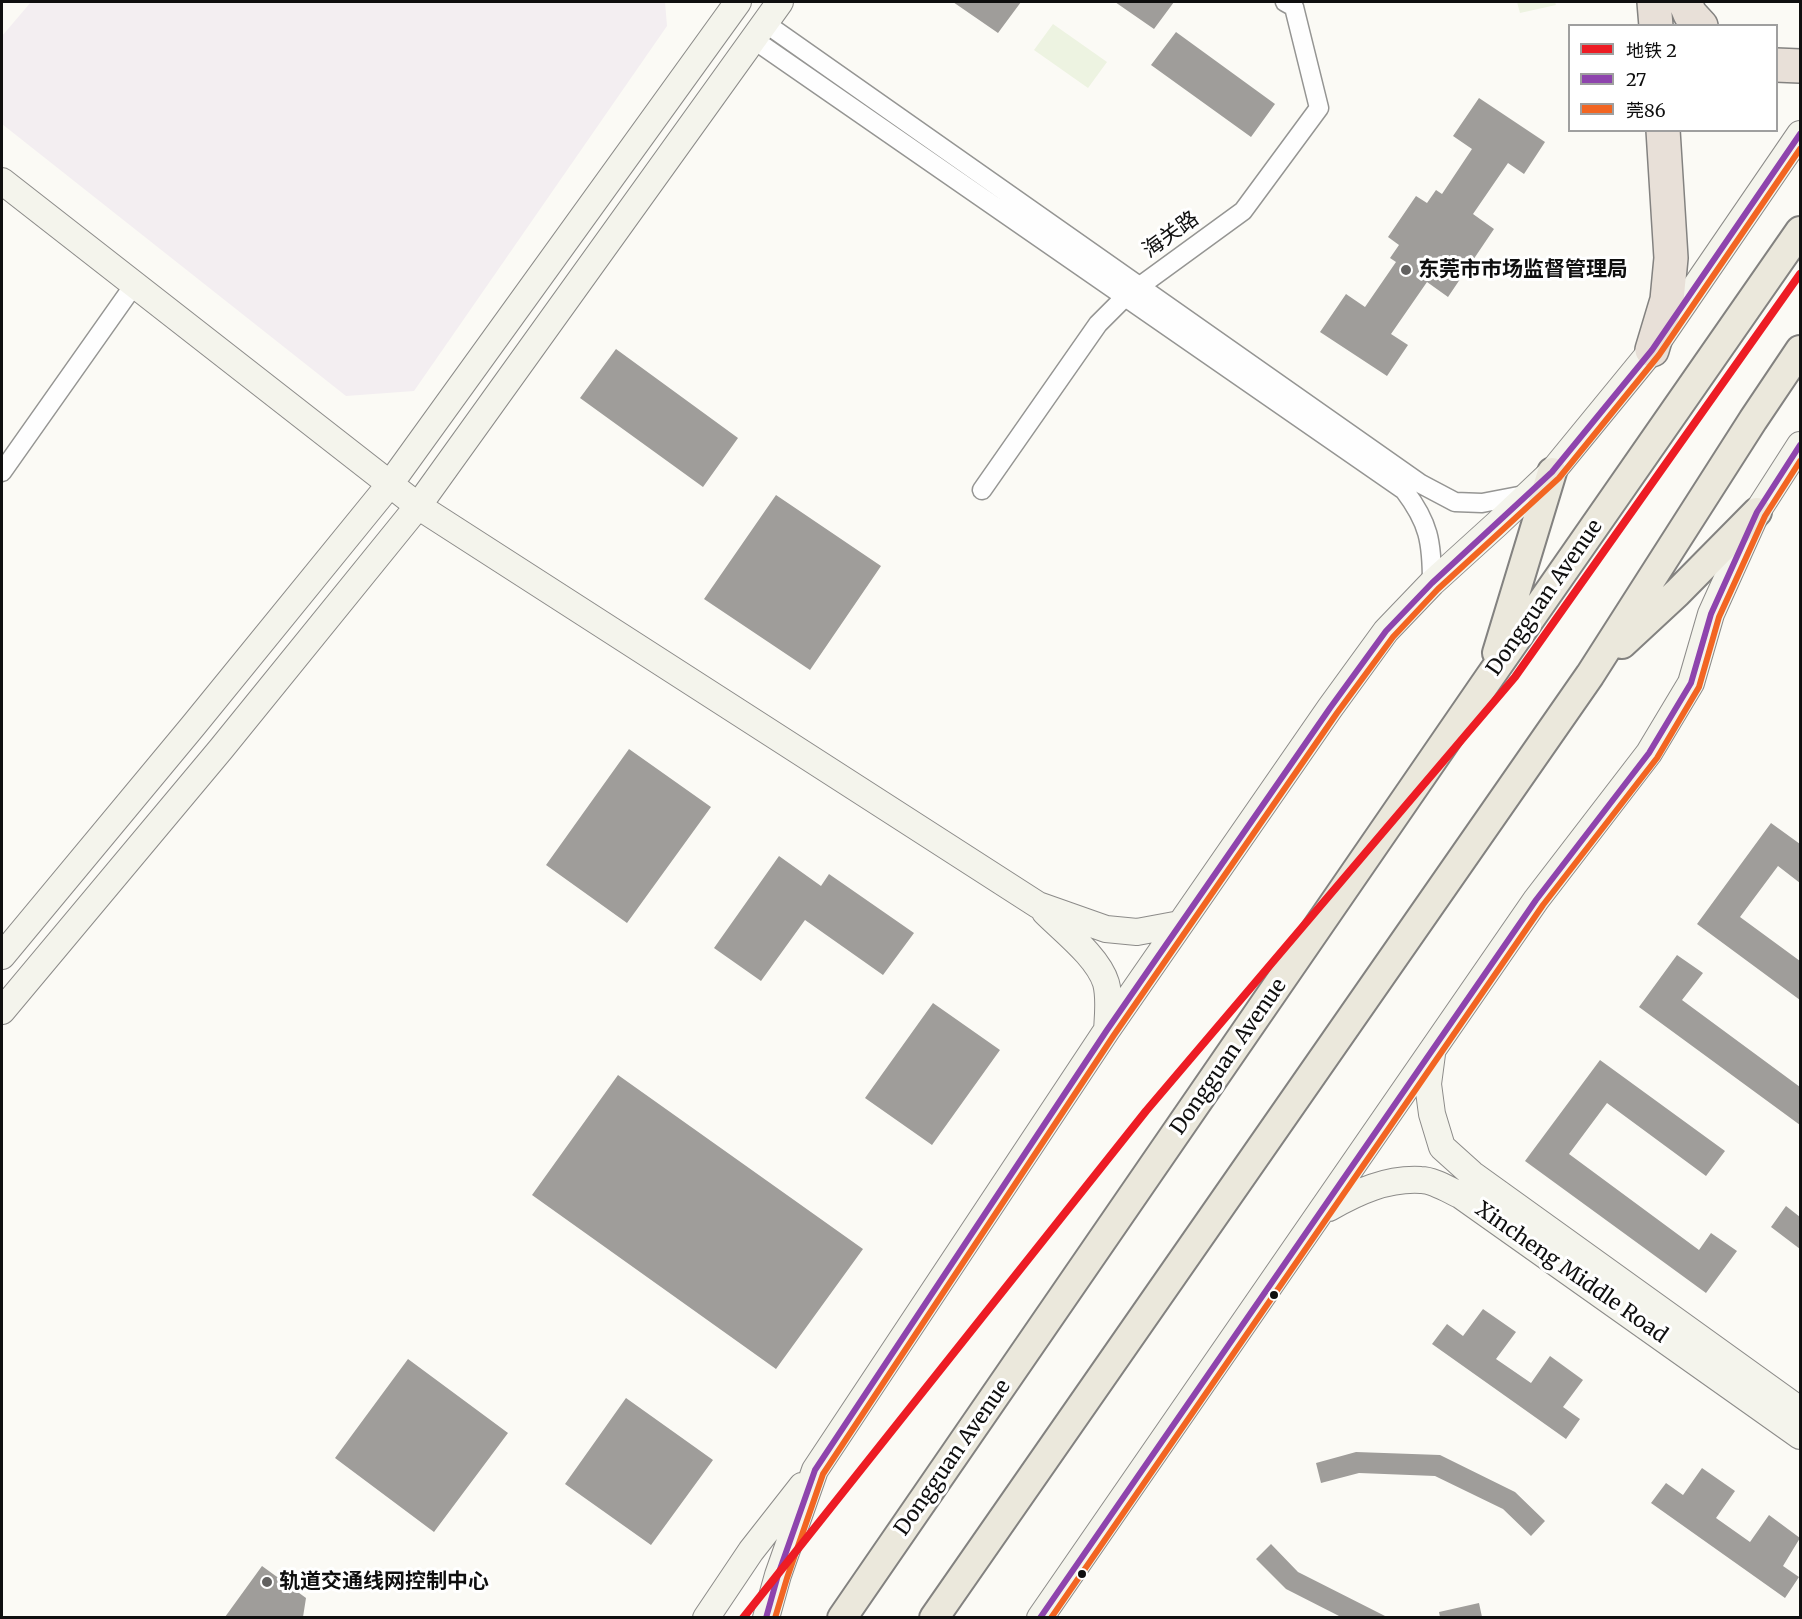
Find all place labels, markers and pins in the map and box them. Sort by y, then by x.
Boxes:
place label: 东莞市市场监督管理局 [1418,257,1628,283]
marker: 东莞市市场监督管理局 [1399,263,1413,277]
unlabelled marker [1268,1289,1280,1301]
unlabelled marker [1076,1568,1088,1580]
place label: 轨道交通线网控制中心 [279,1569,489,1595]
marker: 轨道交通线网控制中心 [260,1575,274,1589]

